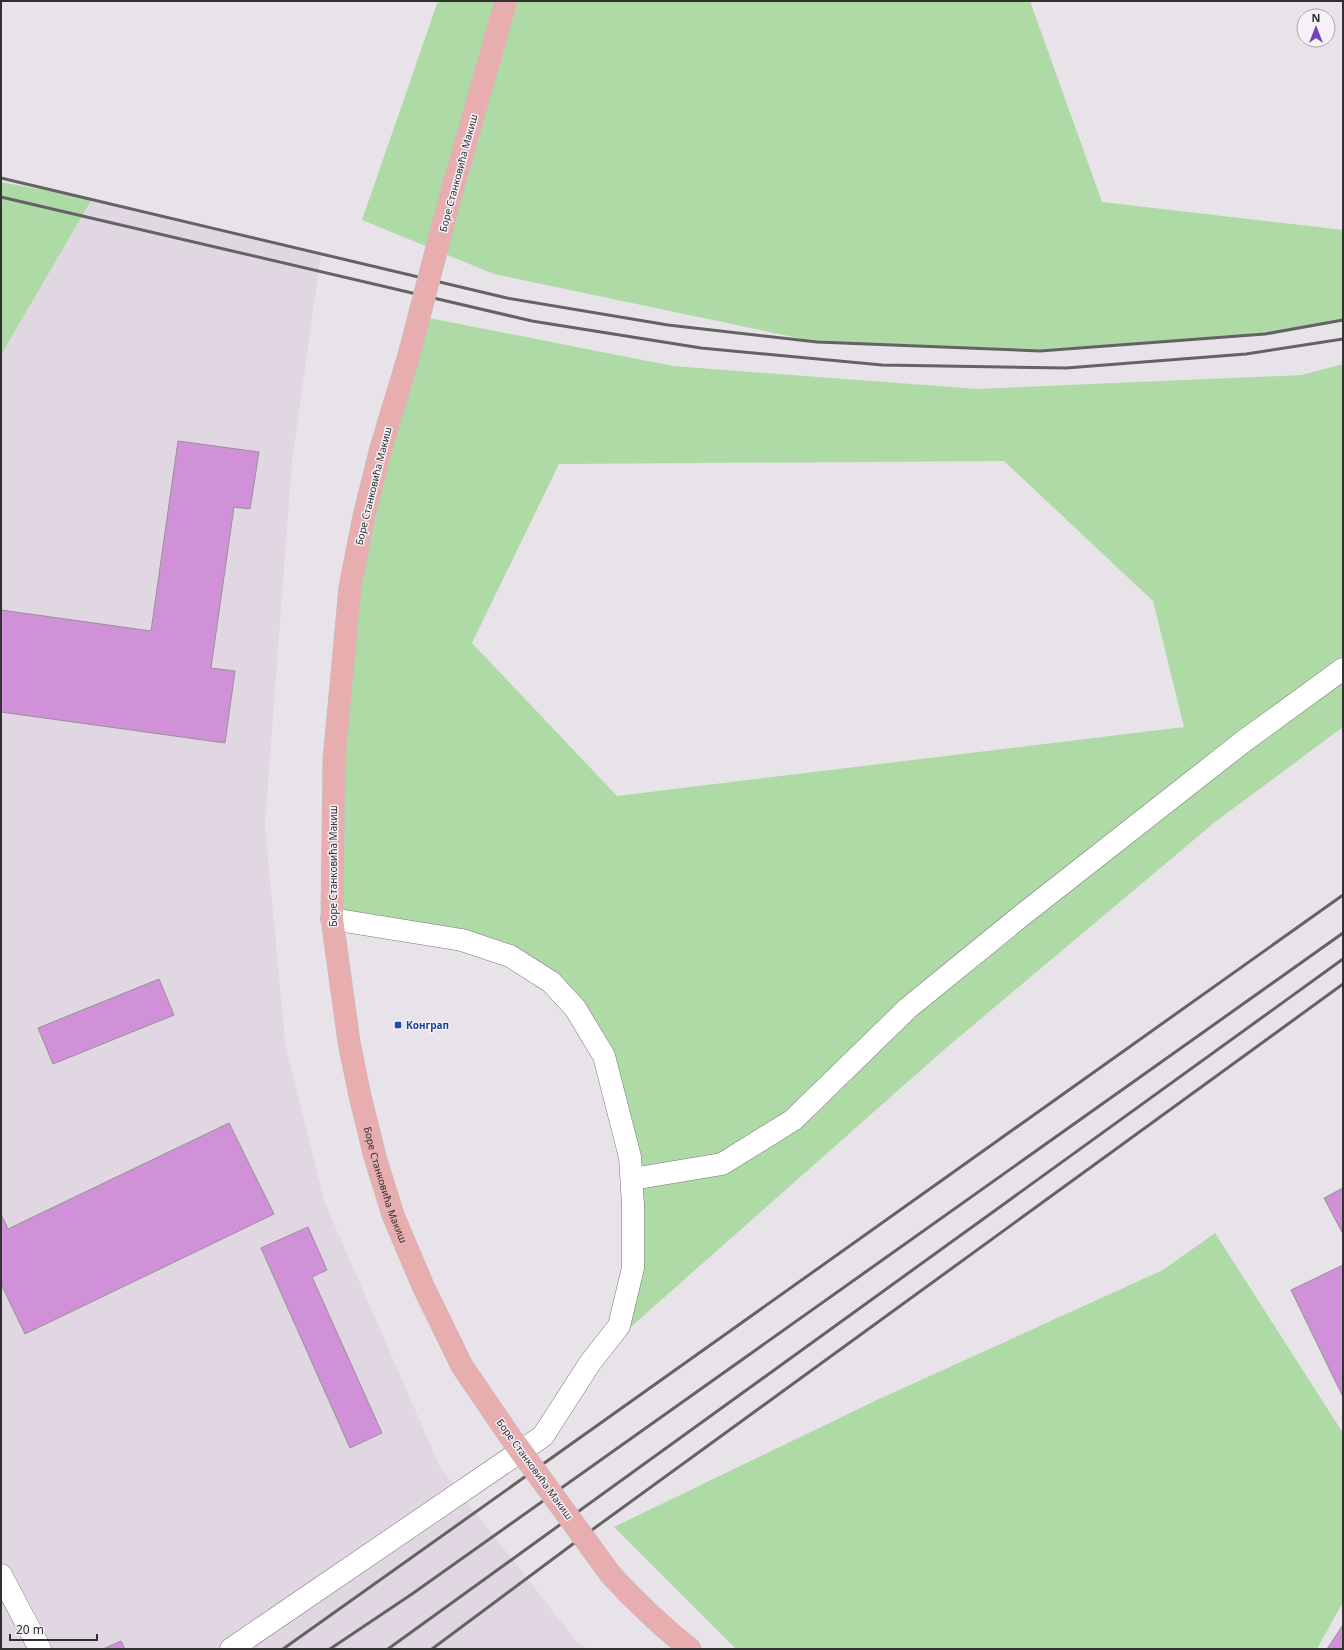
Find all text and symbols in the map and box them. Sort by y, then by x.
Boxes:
north arrow [1296,8,1336,48]
text: N [1312,10,1320,25]
street label: Боре Станковића Макиш [436,113,480,233]
street label: Боре Станковића Макиш [352,425,394,547]
street label: Боре Станковића Макиш [326,805,340,927]
place label: Конграп [406,1018,449,1032]
marker: Конграп [393,1020,403,1030]
street label: Боре Станковића Макиш [361,1125,411,1245]
street label: Боре Станковића Макиш [494,1416,576,1522]
scale bar [10,1616,97,1642]
text: 20 m [16,1621,44,1638]

